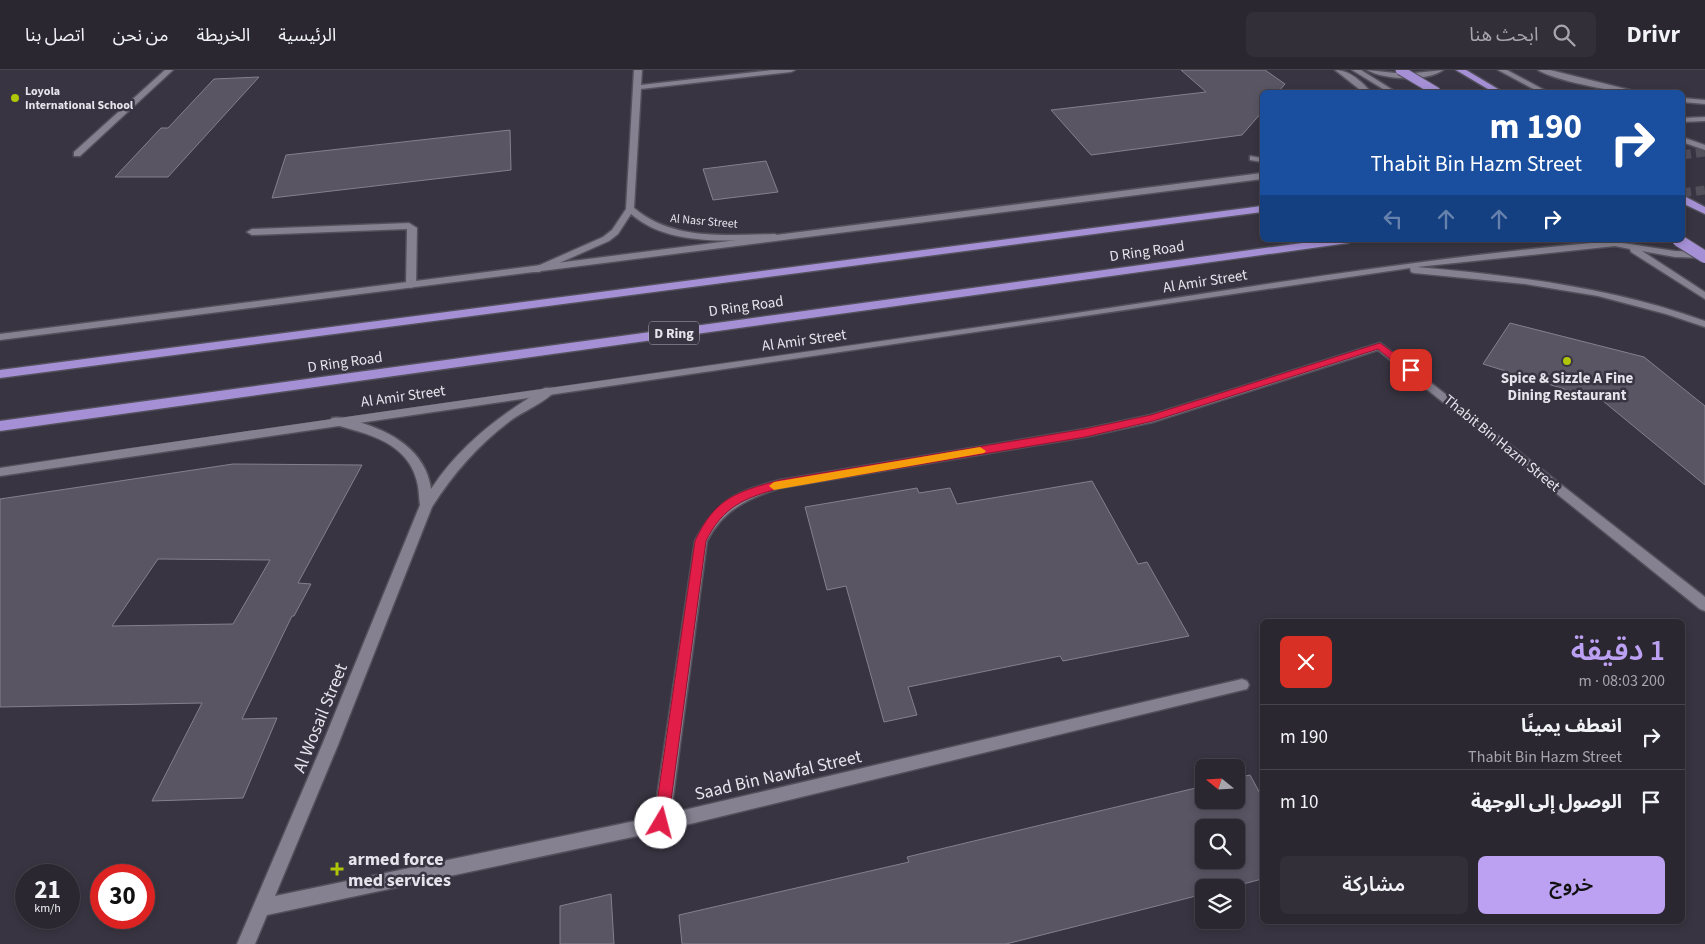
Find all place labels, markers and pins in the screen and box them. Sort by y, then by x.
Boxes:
place label: Loyola International School [25,83,134,114]
marker: Loyola International School [9,92,21,104]
pin [1390,349,1432,391]
marker: Spice & Sizzle A Fine Dining Restaurant [1561,355,1573,367]
place label: Spice & Sizzle A Fine Dining Restaurant [1501,368,1634,406]
place label: armed force med services [348,847,451,893]
marker: armed force med services [330,862,344,876]

